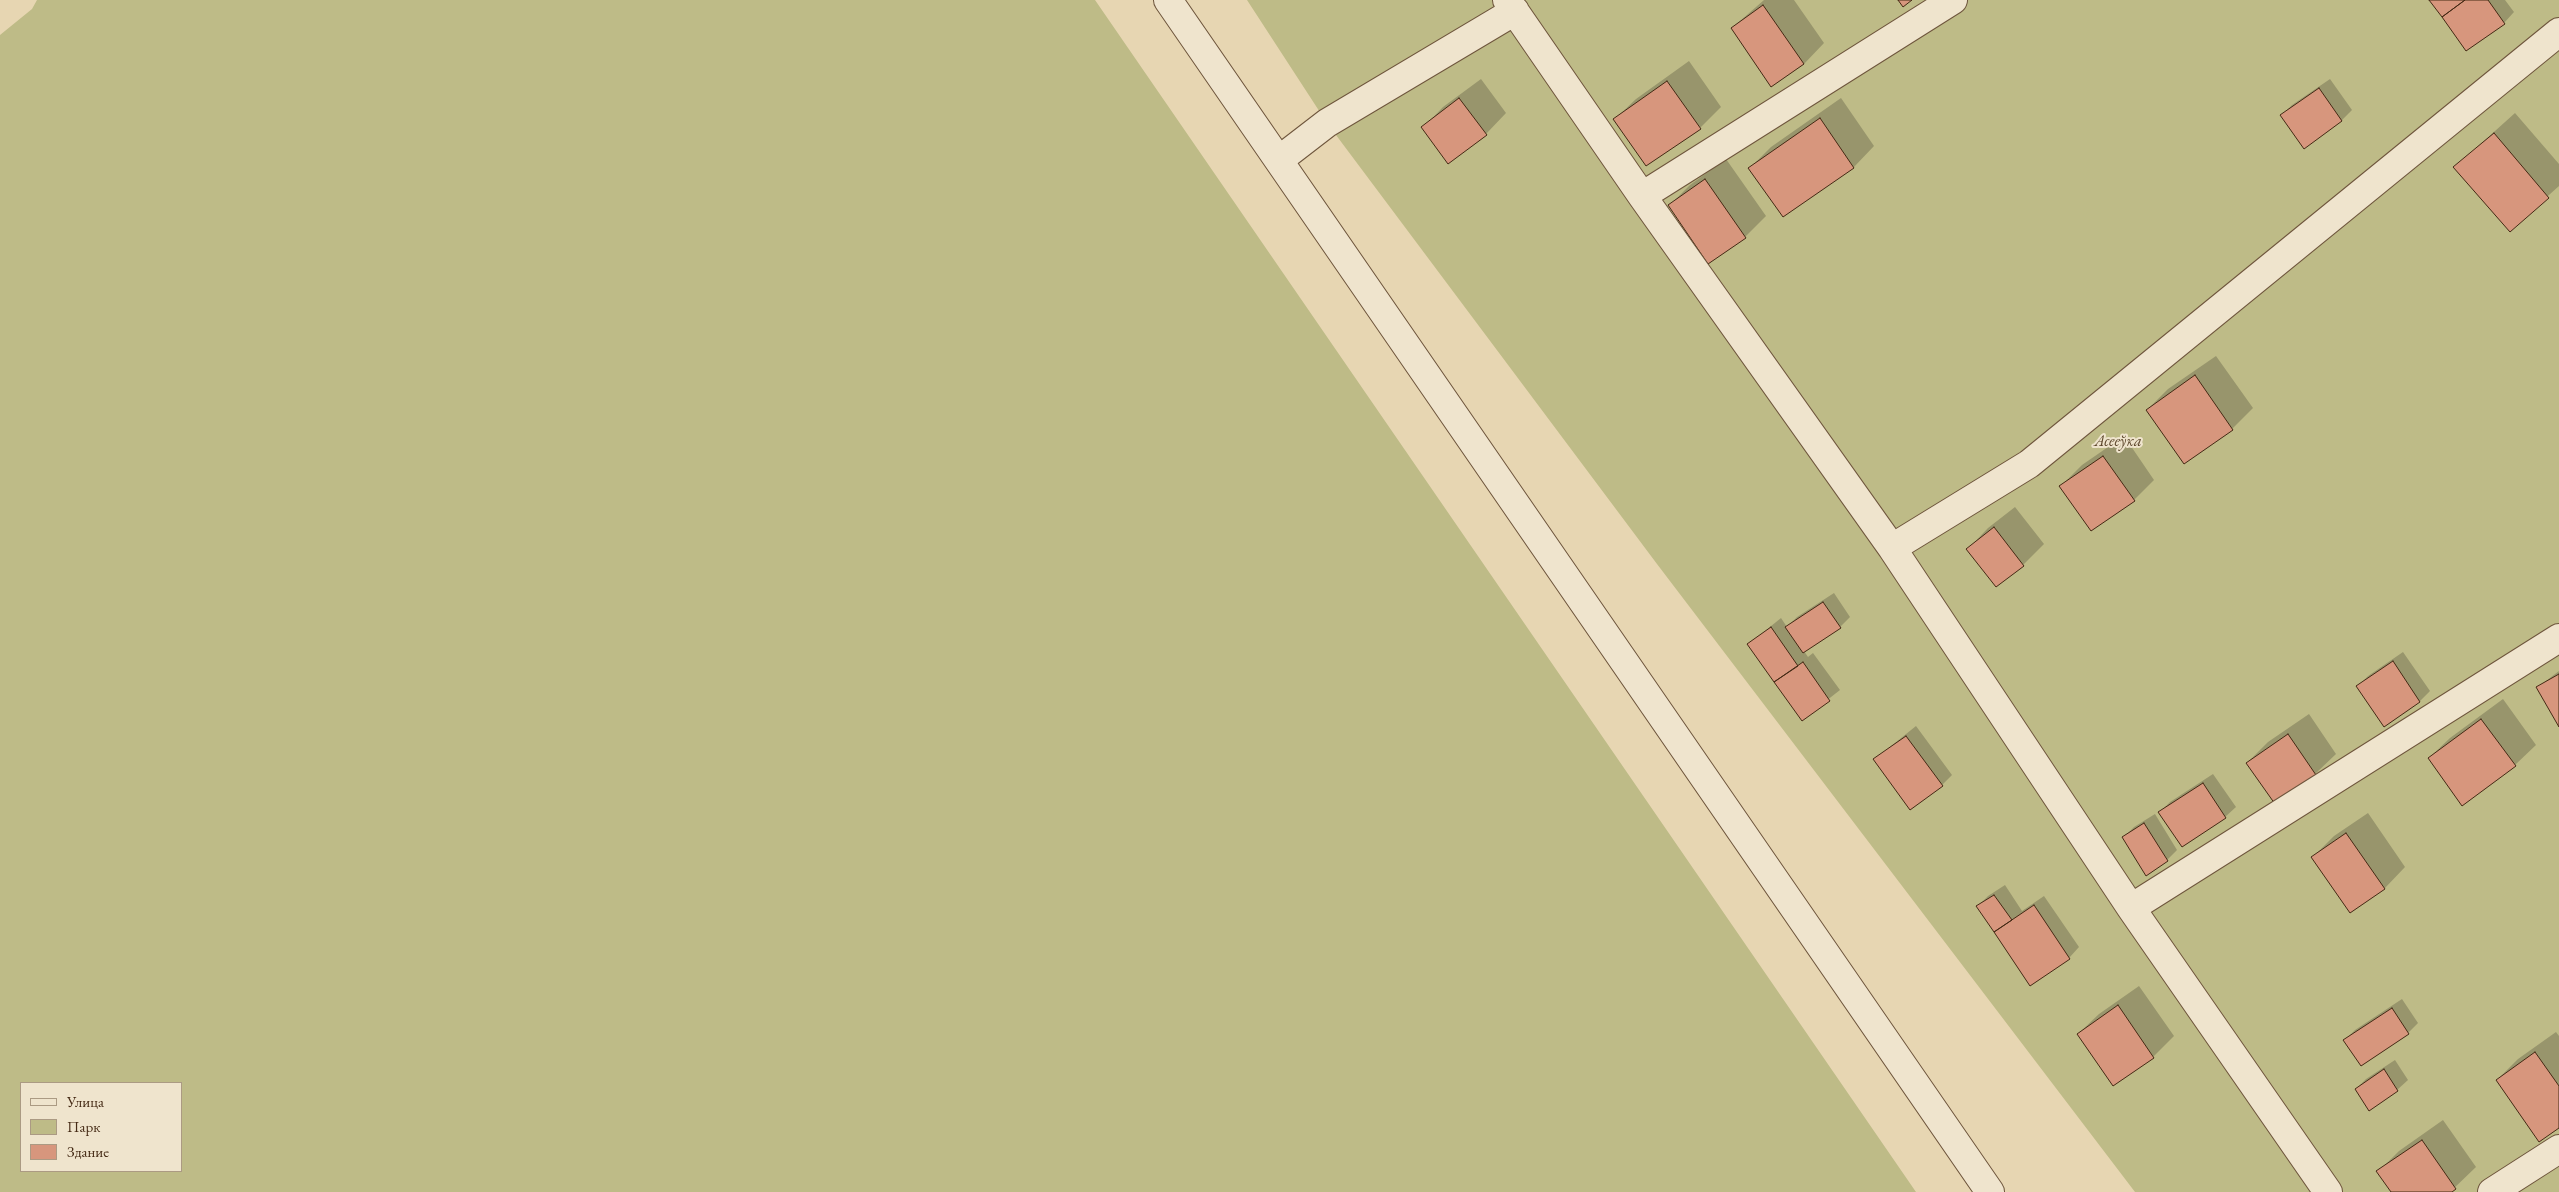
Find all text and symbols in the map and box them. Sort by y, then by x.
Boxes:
park label: Асееўка [2094,432,2142,452]
legend [20,1082,182,1172]
text: Улица [67,1092,104,1111]
text: Парк [67,1117,100,1136]
text: Здание [67,1142,109,1161]

